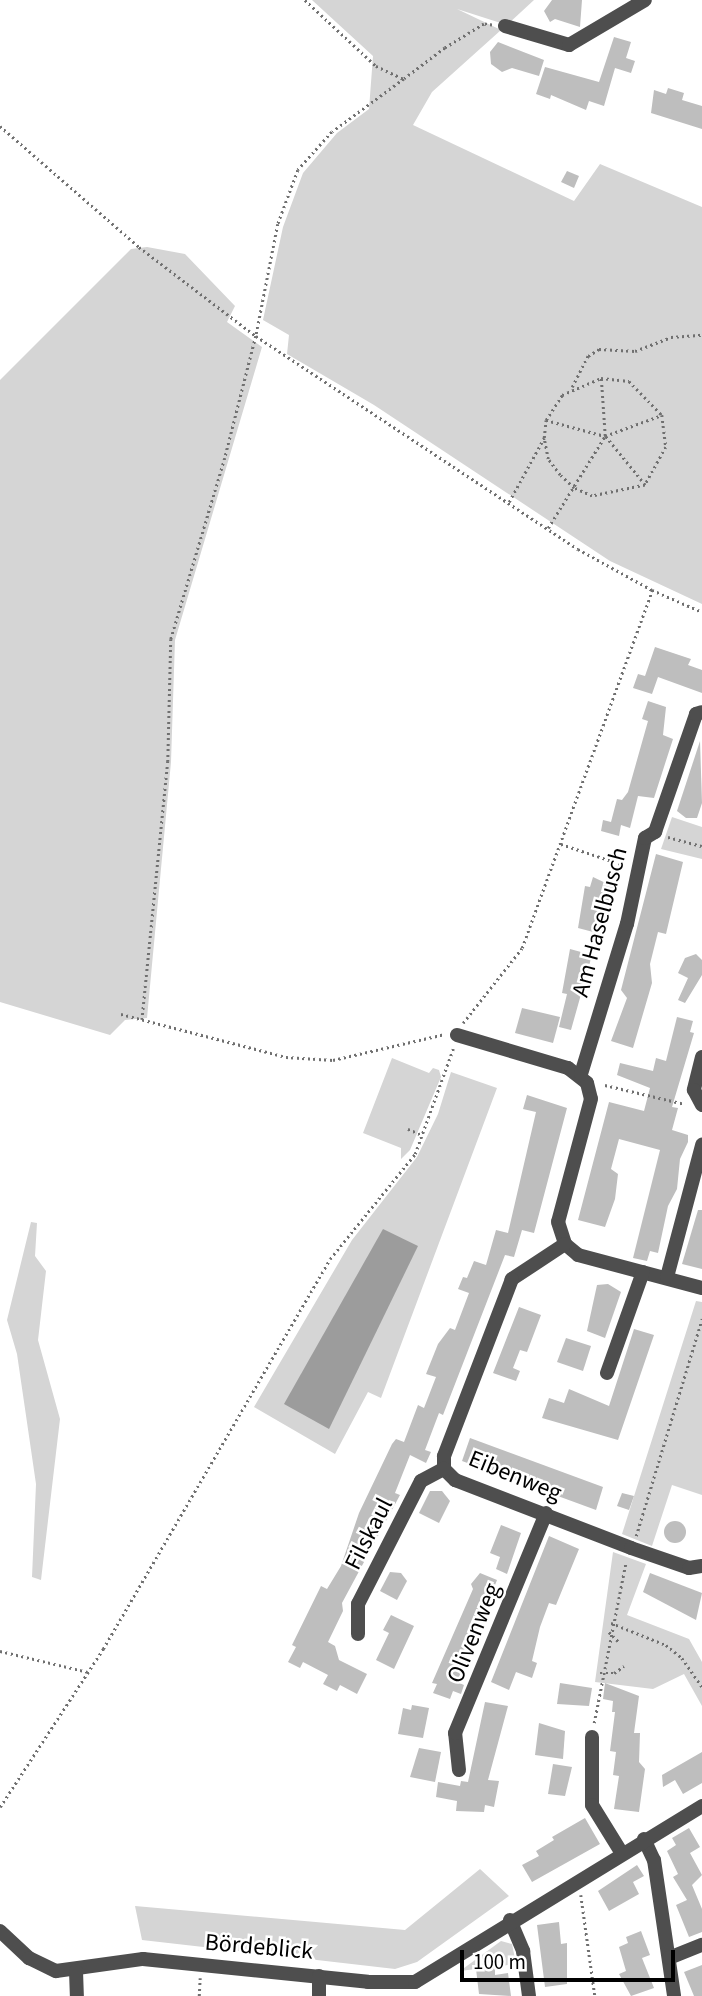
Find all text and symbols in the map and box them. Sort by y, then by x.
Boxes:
street label: Am Haselbusch [566,844,634,1000]
street label: Eibenweg [464,1444,566,1508]
street label: Filskaul [339,1493,399,1575]
street label: Olivenweg [441,1579,507,1687]
street label: Bördeblick [204,1928,314,1966]
scale bar [464,1937,679,1981]
text: 100 m [473,1947,526,1977]

